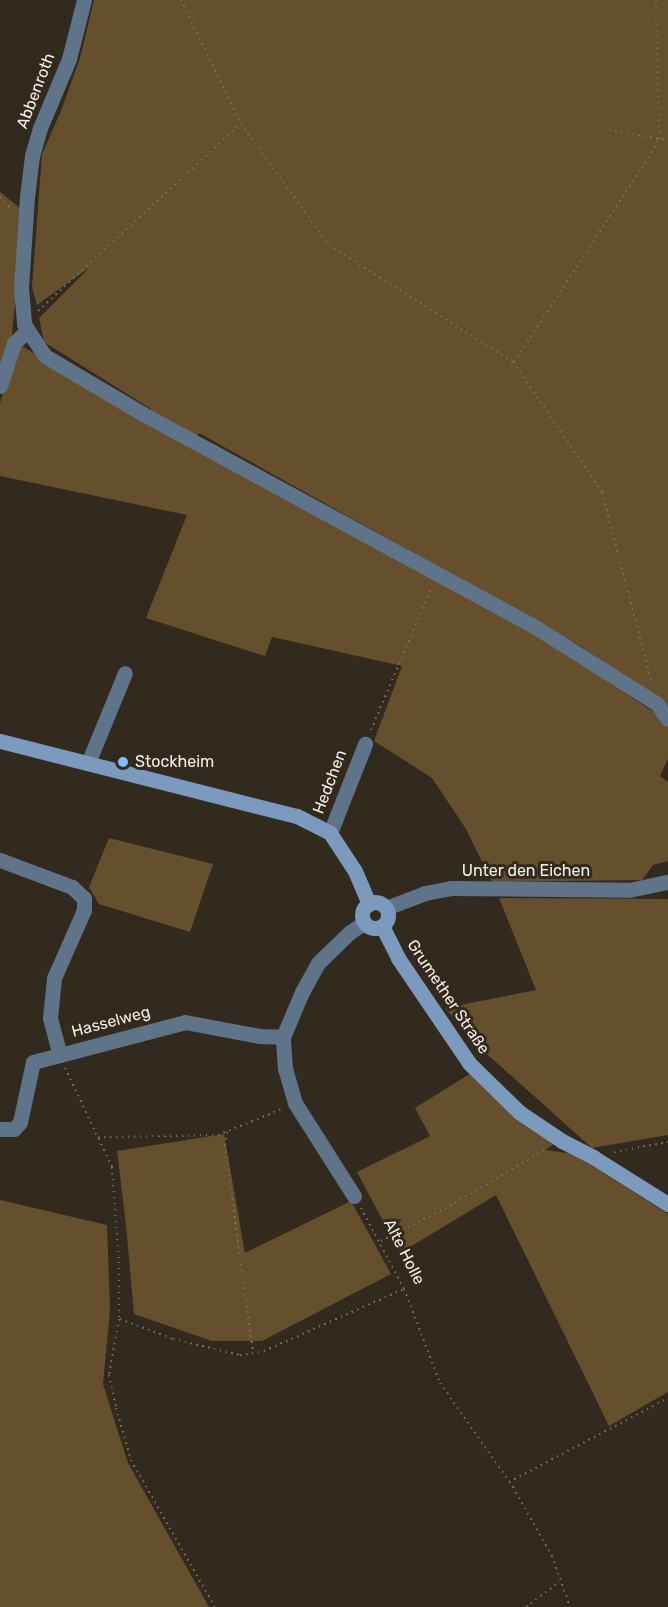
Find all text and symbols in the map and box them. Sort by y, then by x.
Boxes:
street label: Abbenroth [13,50,59,132]
street label: Hedchen [309,747,351,817]
place label: Stockheim [135,752,214,772]
marker: Stockheim [116,755,130,769]
street label: Unter den Eichen [462,861,590,881]
street label: Grumether Straße [403,936,493,1058]
street label: Hasselweg [70,1002,152,1042]
street label: Alte Holle [379,1216,429,1288]

